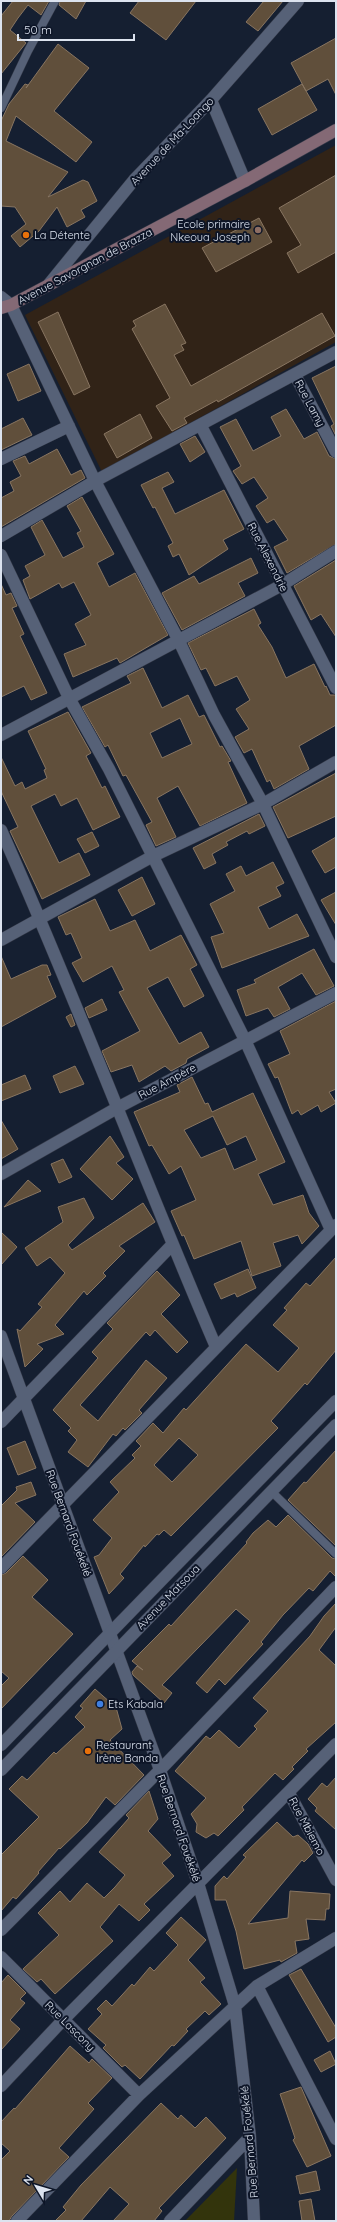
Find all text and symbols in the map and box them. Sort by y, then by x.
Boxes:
scale bar [18,16,134,42]
text: 50 m [24,22,52,37]
street label: Avenue de Ma-Loango [128,94,217,188]
place label: Ecole primaire Nkeoua Joseph [170,217,250,244]
street label: Avenue Savorgnan de Brazza [15,225,155,307]
marker: Ecole primaire Nkeoua Joseph [253,225,263,235]
place label: La Détente [34,228,90,242]
marker: La Détente [21,230,31,240]
street label: Rue Lamy [292,377,328,429]
street label: Rue Alexendrie [245,520,291,594]
street label: Rue Ampère [136,1060,198,1102]
street label: Rue Bernard Fouékélé [43,1468,95,1578]
street label: Avenue Matsoua [133,1562,203,1632]
place label: Ets Kabala [108,1697,163,1711]
marker: Ets Kabala [95,1699,105,1709]
place label: Restaurant Irène Banda [96,1738,158,1765]
marker: Restaurant Irène Banda [83,1746,93,1756]
street label: Rue Bernard Fouékélé [154,1772,204,1884]
street label: Rue Mbiemo [286,1795,328,1858]
street label: Rue Lascony [42,1998,98,2054]
street label: Rue Bernard Fouékélé [237,2085,261,2199]
north arrow [16,2166,56,2206]
text: N [20,2172,36,2187]

